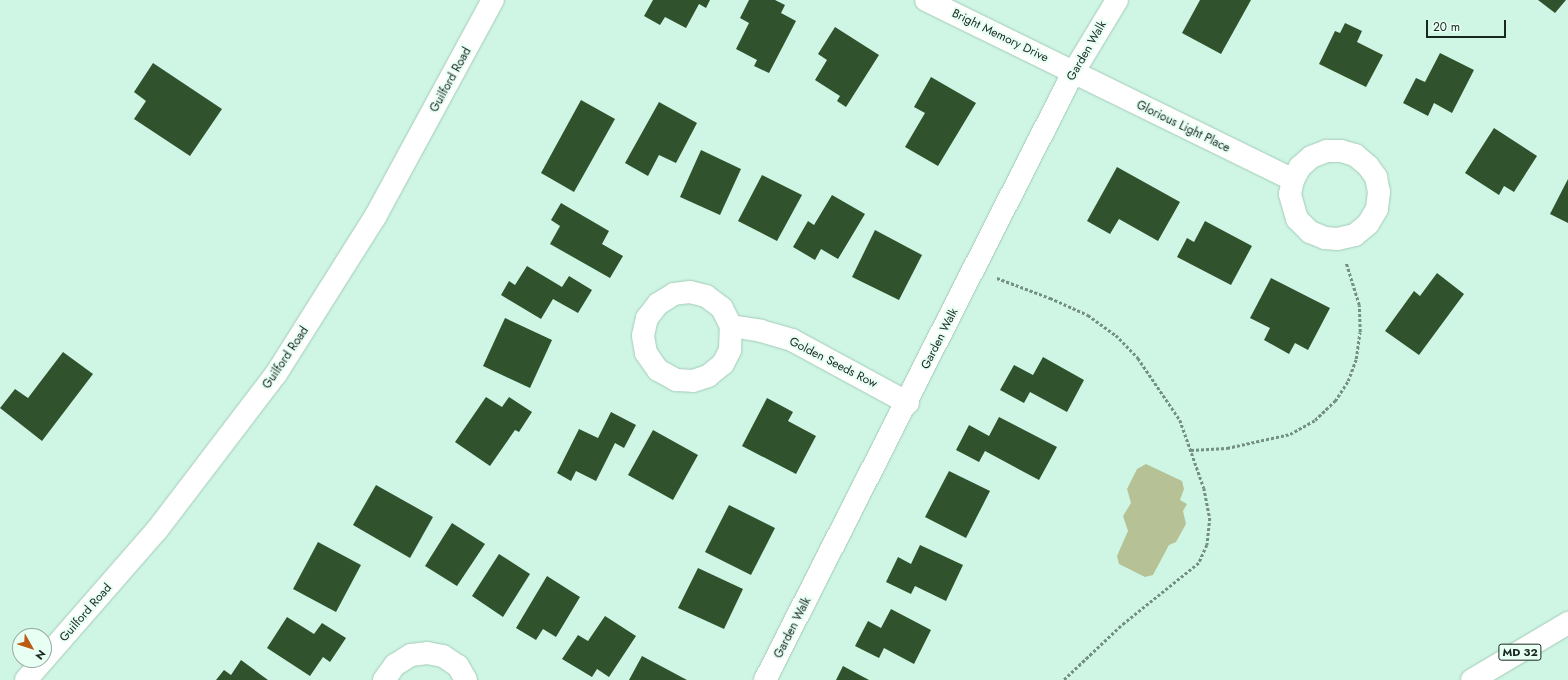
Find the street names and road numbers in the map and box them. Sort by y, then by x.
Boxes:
street label: Bright Memory Drive [949,6,1051,66]
street label: Garden Walk [1064,19,1110,83]
street label: Guilford Road [427,45,475,115]
street label: Glorious Light Place [1134,98,1232,156]
street label: Garden Walk [918,306,962,372]
street label: Guilford Road [260,324,312,392]
street label: Golden Seeds Row [787,335,879,391]
street label: Guilford Road [57,581,115,645]
street label: Garden Walk [771,595,815,661]
road number: MD 32 [1498,643,1542,661]

